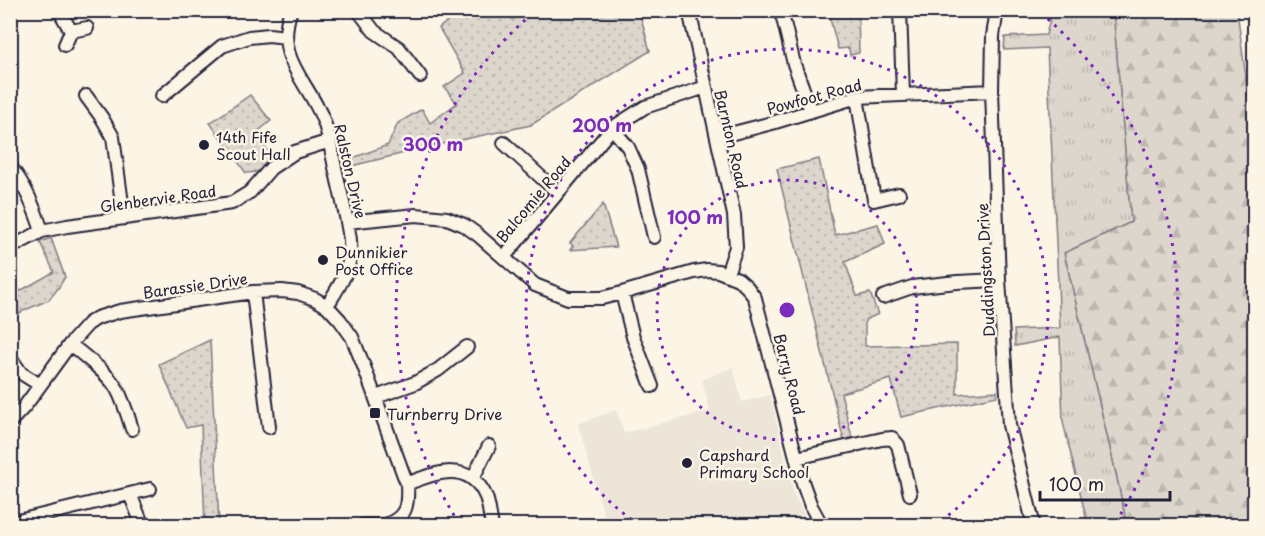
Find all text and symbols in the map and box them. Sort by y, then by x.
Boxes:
street label: Powfoot Road [764,72,864,120]
street label: Barnton Road [709,87,755,191]
text: 200 m [572,111,632,138]
street label: Ralston Drive [329,121,373,221]
place label: 14th Fife Scout Hall [216,125,291,165]
text: 300 m [403,130,463,157]
marker: 14th Fife Scout Hall [197,138,211,152]
street label: Balcomie Road [490,151,576,247]
street label: Glenbervie Road [98,178,218,218]
text: 100 m [667,203,723,230]
street label: Duddingston Drive [970,203,1000,337]
place label: Dunnikier Post Office [335,240,413,280]
marker: Dunnikier Post Office [316,253,330,267]
street label: Barassie Drive [141,266,249,304]
centre of rings [777,300,797,320]
street label: Barry Road [769,331,811,417]
place label: Turnberry Drive [387,402,502,425]
marker: Turnberry Drive [368,406,382,420]
place label: Capshard Primary School [699,443,809,483]
marker: Capshard Primary School [680,456,694,470]
scale bar [1040,464,1170,502]
text: 100 m [1049,470,1104,497]

